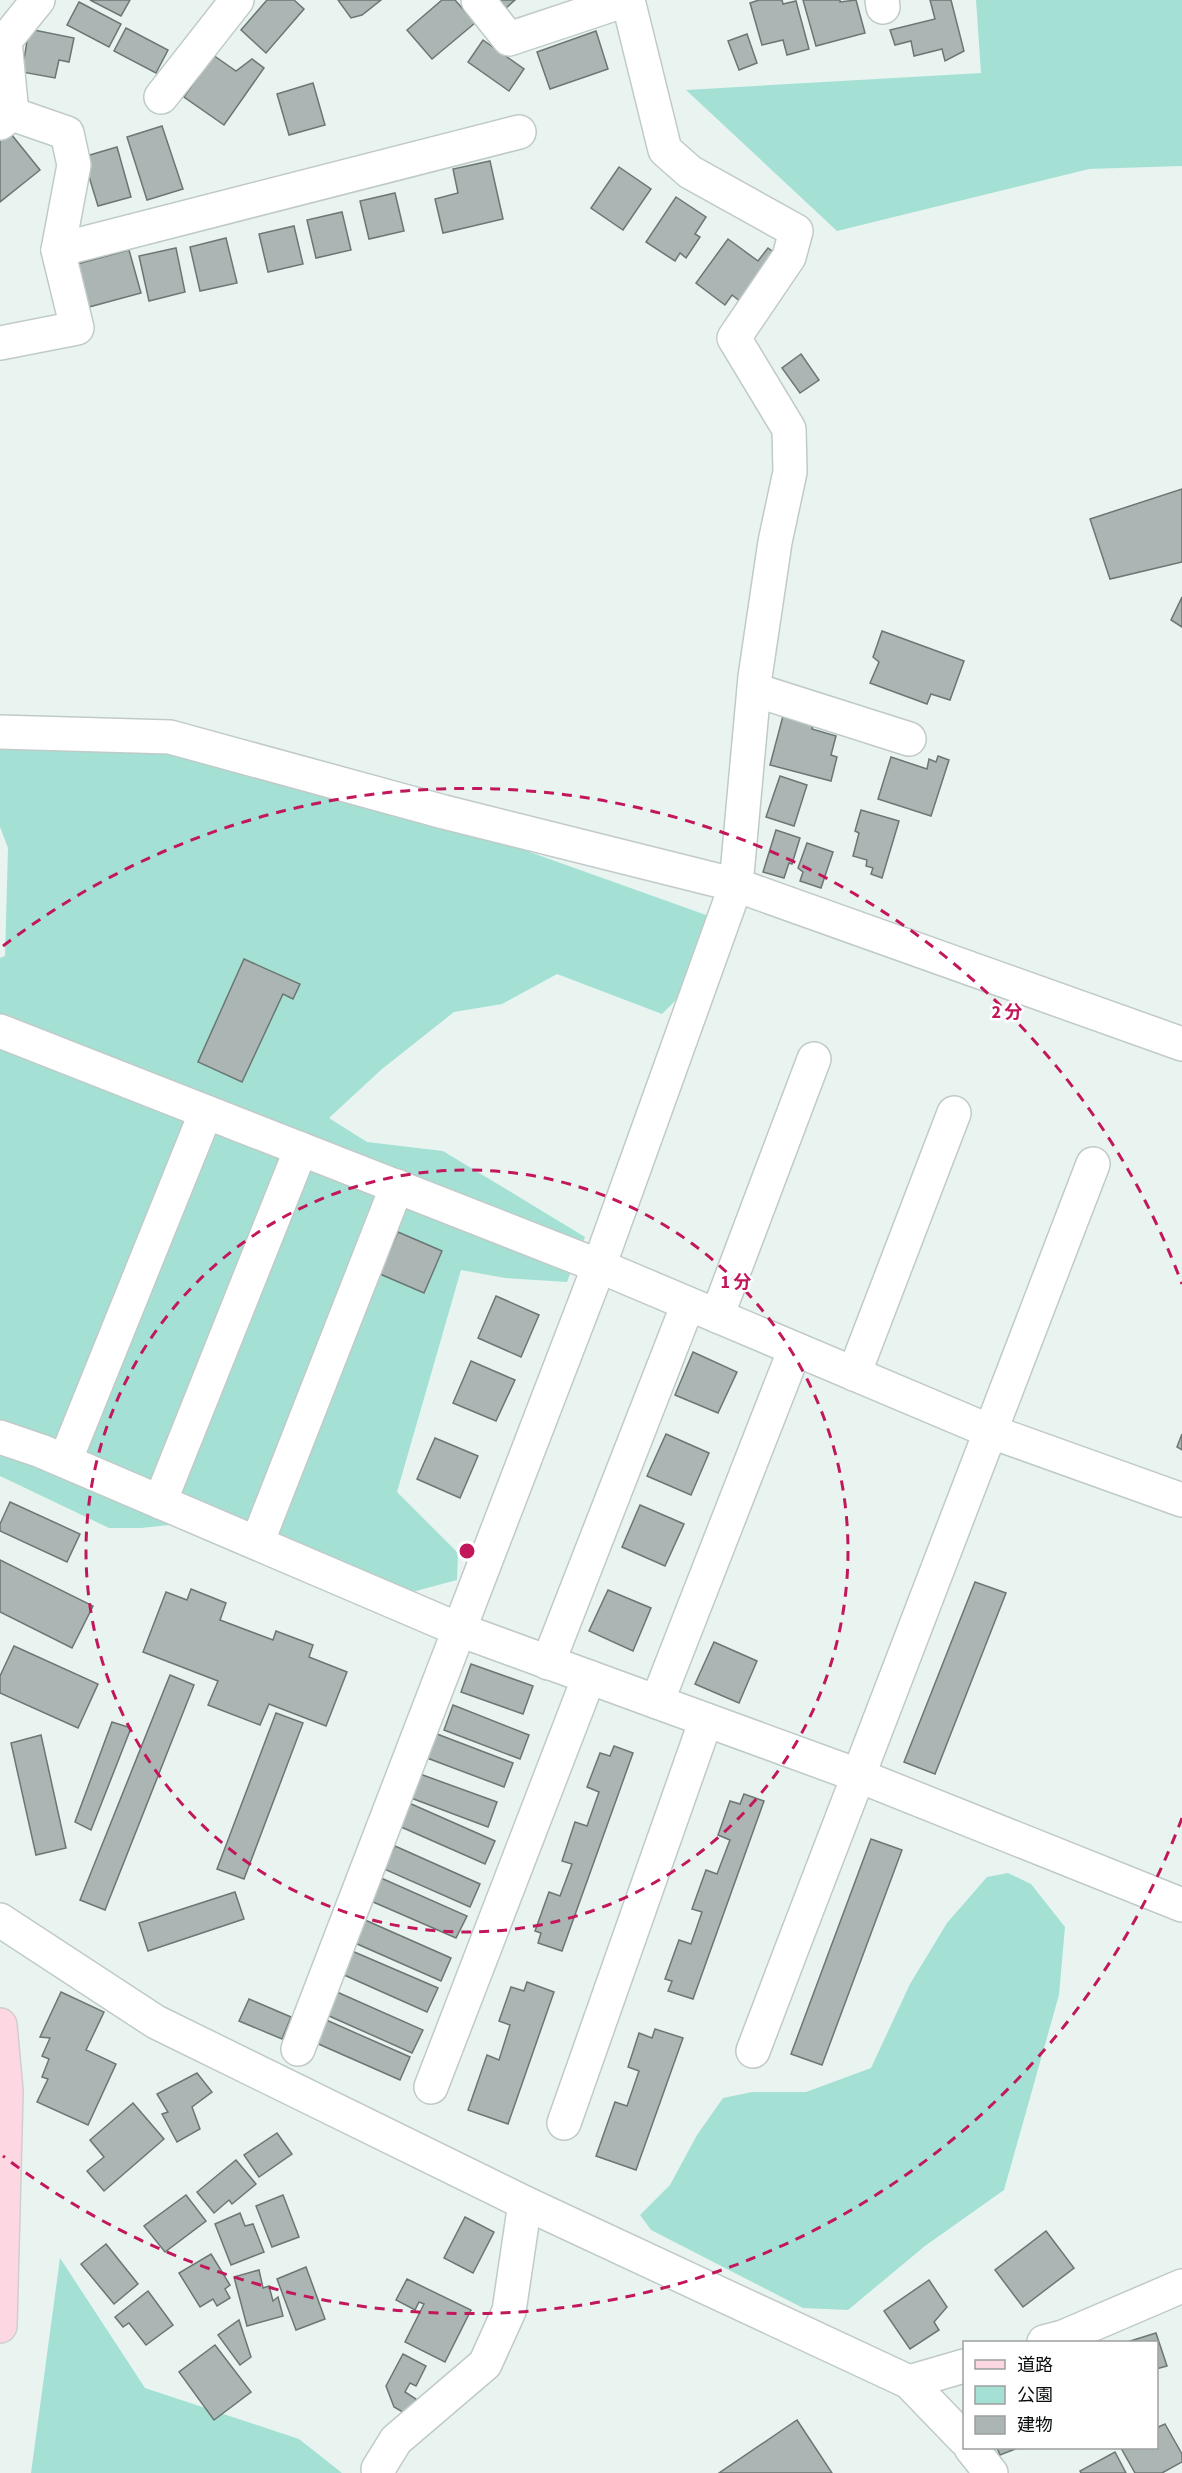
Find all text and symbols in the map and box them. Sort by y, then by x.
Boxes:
text: 2 分 [991,1000,1023,1025]
text: 1 分 [720,1270,752,1295]
centre of rings [457,1541,477,1561]
legend [963,2341,1158,2449]
text: 道路 [1017,2353,1053,2378]
text: 公園 [1017,2383,1053,2408]
text: 建物 [1017,2413,1053,2438]

